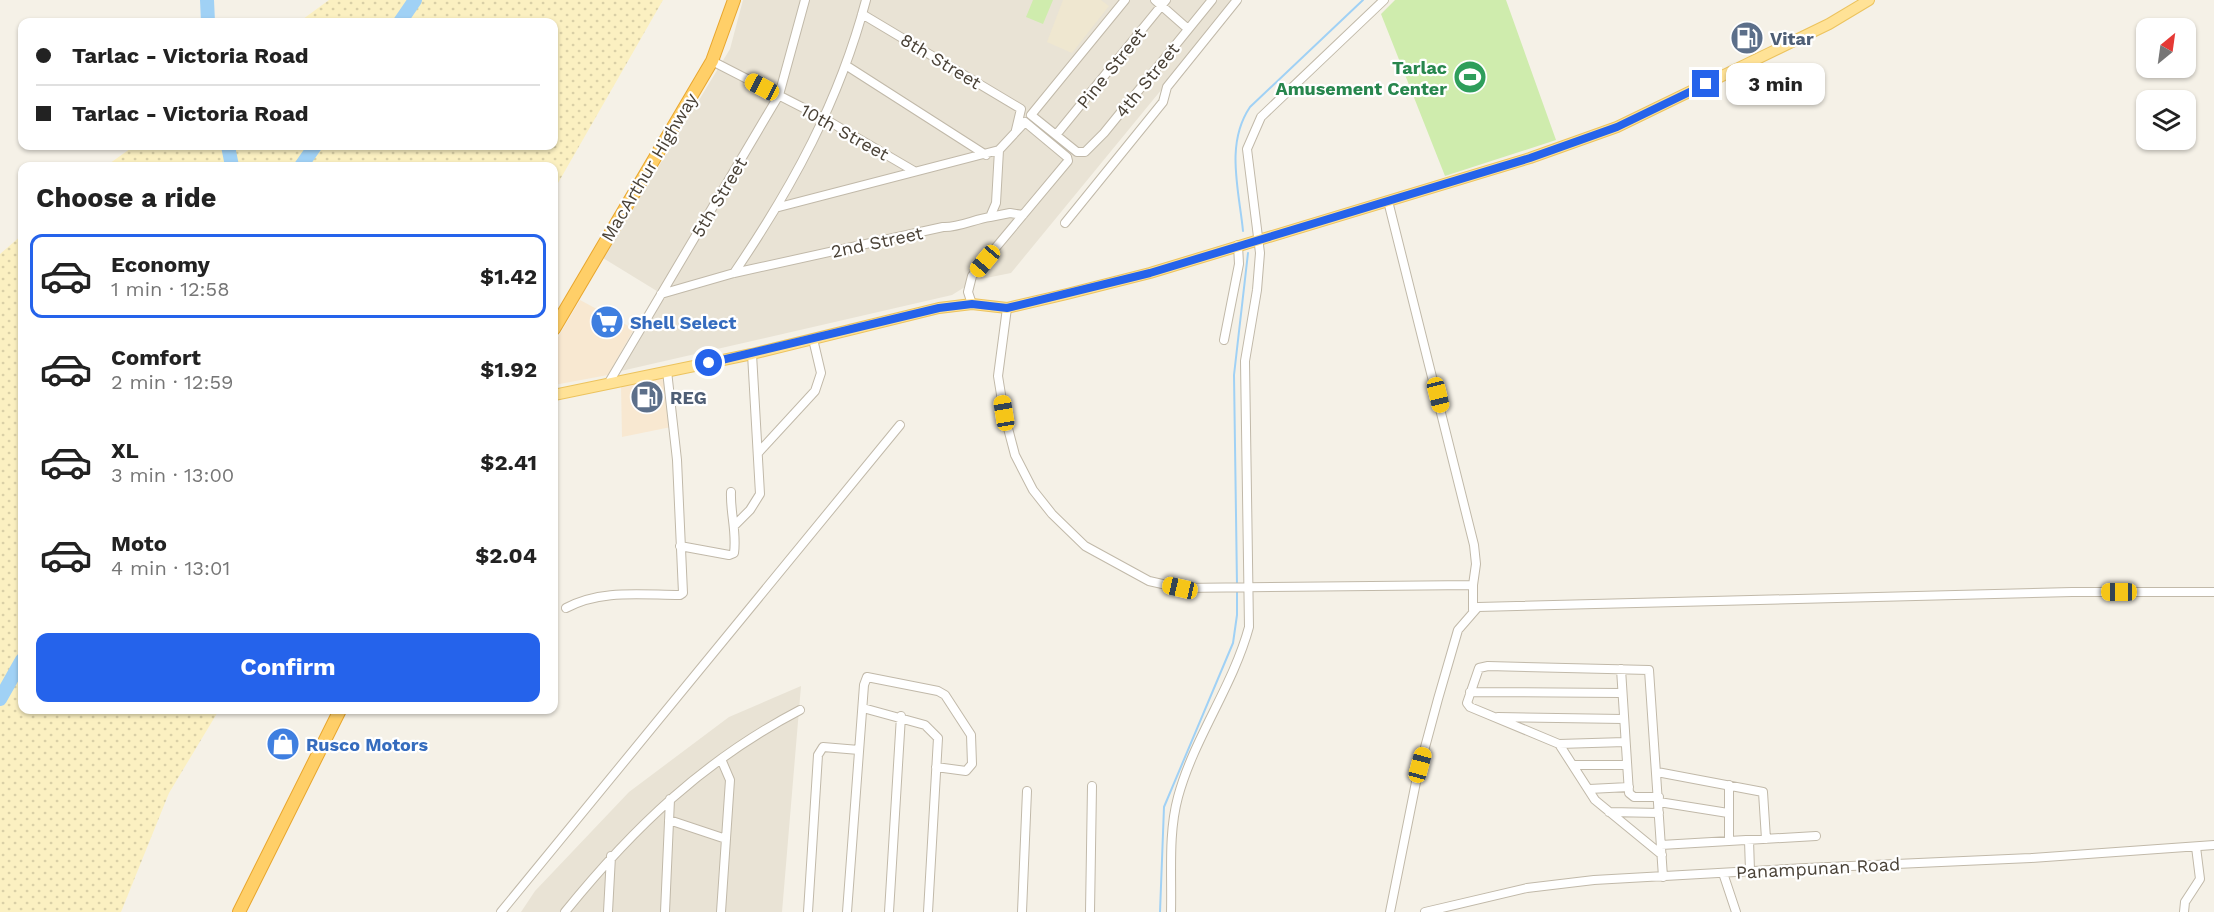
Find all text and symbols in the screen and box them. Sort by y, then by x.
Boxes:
north arrow [2136,18,2196,78]
map controls [2136,18,2196,150]
fuel station icon: Vitar [1729,20,1765,56]
street label: Pine Street [1072,23,1150,113]
place label: Vitar [1770,28,1814,49]
street label: 8th Street [897,29,985,93]
street label: 4th Street [1111,38,1184,122]
text: Tarlac - Victoria Road [72,43,309,68]
place label: Tarlac Amusement Center [1275,57,1447,99]
sports icon: Tarlac Amusement Center [1452,59,1488,95]
callout: 3 min [1727,63,1826,105]
route end [1692,70,1719,97]
car [742,71,782,103]
text: 3 min [1748,72,1803,96]
street label: MacArthur Highway [596,88,702,245]
button: layers [2136,90,2196,150]
street label: 10th Street [797,99,893,165]
text: Tarlac - Victoria Road [72,101,309,126]
street label: 5th Street [687,153,751,241]
text: Choose a ride [36,182,216,214]
street label: 2nd Street [829,222,925,262]
car [967,241,1003,281]
icon: car [39,249,93,303]
text: Economy [111,252,210,277]
text: $1.42 [480,264,537,289]
text: 1 min · 12:58 [111,277,229,301]
supermarket icon: Shell Select [589,304,625,340]
place label: Shell Select [630,312,736,333]
icon: car [39,342,93,396]
text: Comfort [111,345,201,370]
route start [695,349,722,376]
text: $1.92 [480,357,537,382]
text: 2 min · 12:59 [111,370,233,394]
car [1425,375,1451,415]
fuel station icon: REG [629,379,665,415]
place label: REG [670,387,707,408]
car [992,394,1016,432]
icon: car [39,435,93,489]
text: XL [111,438,139,463]
text: $2.41 [480,450,537,475]
text: 3 min · 13:00 [111,463,234,487]
icon: car [39,528,93,582]
text: Moto [111,531,167,556]
text: $2.04 [475,543,537,568]
text: 4 min · 13:01 [111,556,230,580]
car [1160,575,1200,601]
car [2101,583,2137,601]
button: Confirm [36,633,540,702]
shop icon: Rusco Motors [265,726,301,762]
place label: Rusco Motors [306,734,428,755]
car [1407,745,1433,785]
street label: Panampunan Road [1735,853,1901,883]

